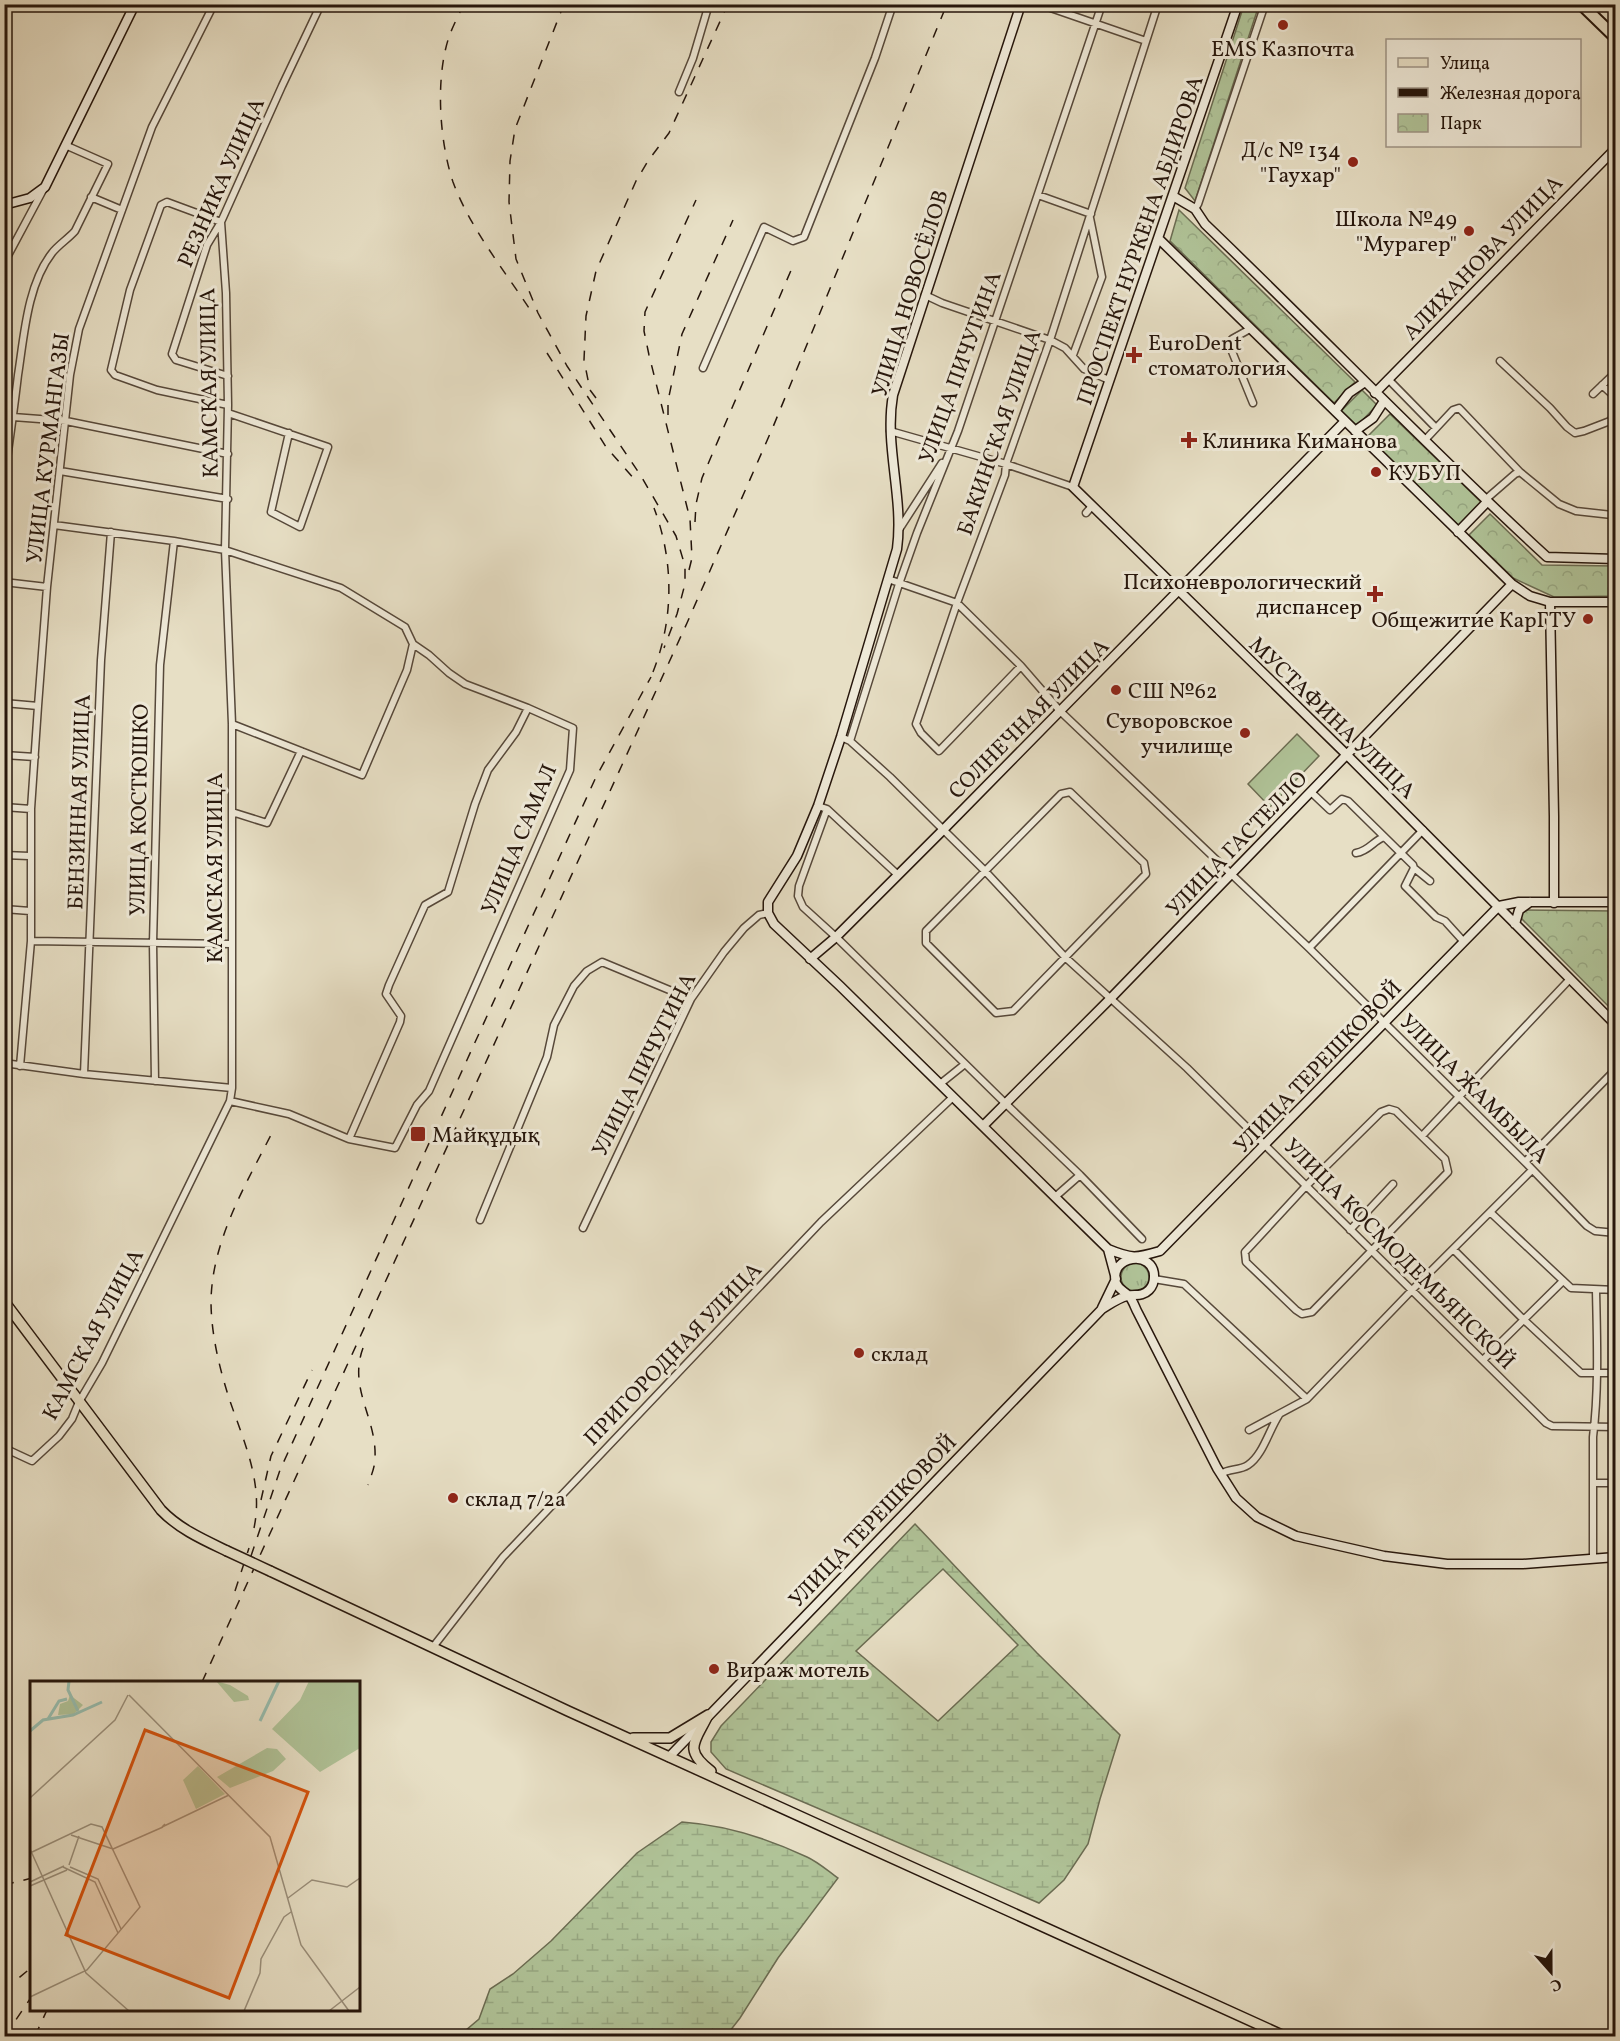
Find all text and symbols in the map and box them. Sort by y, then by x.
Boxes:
marker: EMS Казпочта [1276,18,1290,32]
place label: EMS Казпочта [1211,35,1355,66]
legend [1386,39,1581,147]
text: Улица [1440,52,1490,77]
street label: ПРОСПЕКТ НУРКЕНА АБДИРОВА [1070,72,1212,410]
text: Железная дорога [1440,82,1581,107]
street label: РЕЗНИКА УЛИЦА [171,93,274,273]
text: Парк [1440,112,1482,137]
place label: Д/с № 134 "Гаухар" [1241,136,1341,192]
marker: Д/с № 134 "Гаухар" [1346,155,1360,169]
street label: АЛИХАНОВА УЛИЦА [1397,169,1571,348]
street label: УЛИЦА НОВОСЁЛОВ [865,186,958,401]
place label: Школа №49 "Мурагер" [1335,205,1457,261]
marker: Школа №49 "Мурагер" [1462,224,1476,238]
street label: УЛИЦА ПИЧУГИНА [912,267,1011,468]
street label: КАМСКАЯ УЛИЦА [193,288,228,478]
street label: БАКИНСКАЯ УЛИЦА [951,326,1050,540]
place label: EuroDent стоматология [1148,329,1286,385]
street label: УЛИЦА КУРМАНГАЗЫ [20,331,79,565]
marker: EuroDent стоматология [1125,346,1143,364]
place label: Клиника Киманова [1202,427,1398,458]
marker: Клиника Киманова [1180,431,1198,449]
place label: КУБУП [1388,459,1461,490]
marker: КУБУП [1369,465,1383,479]
place label: Психоневрологический диспансер [1123,568,1362,624]
marker: Психоневрологический диспансер [1366,585,1384,603]
place label: Общежитие КарГТУ [1371,606,1576,637]
marker: Общежитие КарГТУ [1581,612,1595,626]
street label: МУСТАФИНА УЛИЦА [1241,631,1422,807]
street label: СОЛНЕЧНАЯ УЛИЦА [942,632,1117,807]
place label: СШ №62 [1128,677,1218,708]
marker: СШ №62 [1109,683,1123,697]
street label: БЕНЗИННАЯ УЛИЦА [61,694,100,910]
street label: УЛИЦА КОСТЮШКО [123,704,158,916]
place label: Суворовское училище [1106,707,1233,763]
marker: Суворовское училище [1238,726,1252,740]
street label: УЛИЦА САМАЛ [475,760,566,920]
street label: УЛИЦА ГАСТЕЛЛО [1160,765,1316,925]
street label: КАМСКАЯ УЛИЦА [201,773,232,963]
street label: УЛИЦА ПИЧУГИНА [585,968,705,1162]
street label: УЛИЦА ТЕРЕШКОВОЙ [1228,974,1410,1161]
street label: УЛИЦА ЖАМБЫЛА [1391,1008,1555,1172]
place label: Майқұдық [432,1121,540,1152]
marker: Майқұдық [409,1125,427,1143]
street label: УЛИЦА КОСМОДЕМЬЯНСКОЙ [1275,1132,1521,1378]
street label: КАМСКАЯ УЛИЦА [36,1244,153,1426]
street label: ПРИГОРОДНАЯ УЛИЦА [578,1256,770,1454]
place label: склад [871,1340,929,1371]
marker: склад [852,1346,866,1360]
street label: УЛИЦА ТЕРЕШКОВОЙ [783,1428,965,1615]
place label: склад 7/2а [465,1485,566,1516]
marker: склад 7/2а [446,1491,460,1505]
place label: Вираж мотель [726,1656,870,1687]
marker: Вираж мотель [707,1662,721,1676]
inset map [30,1681,360,2011]
north arrow [1521,1942,1581,2002]
text: С [1547,1972,1564,1996]

